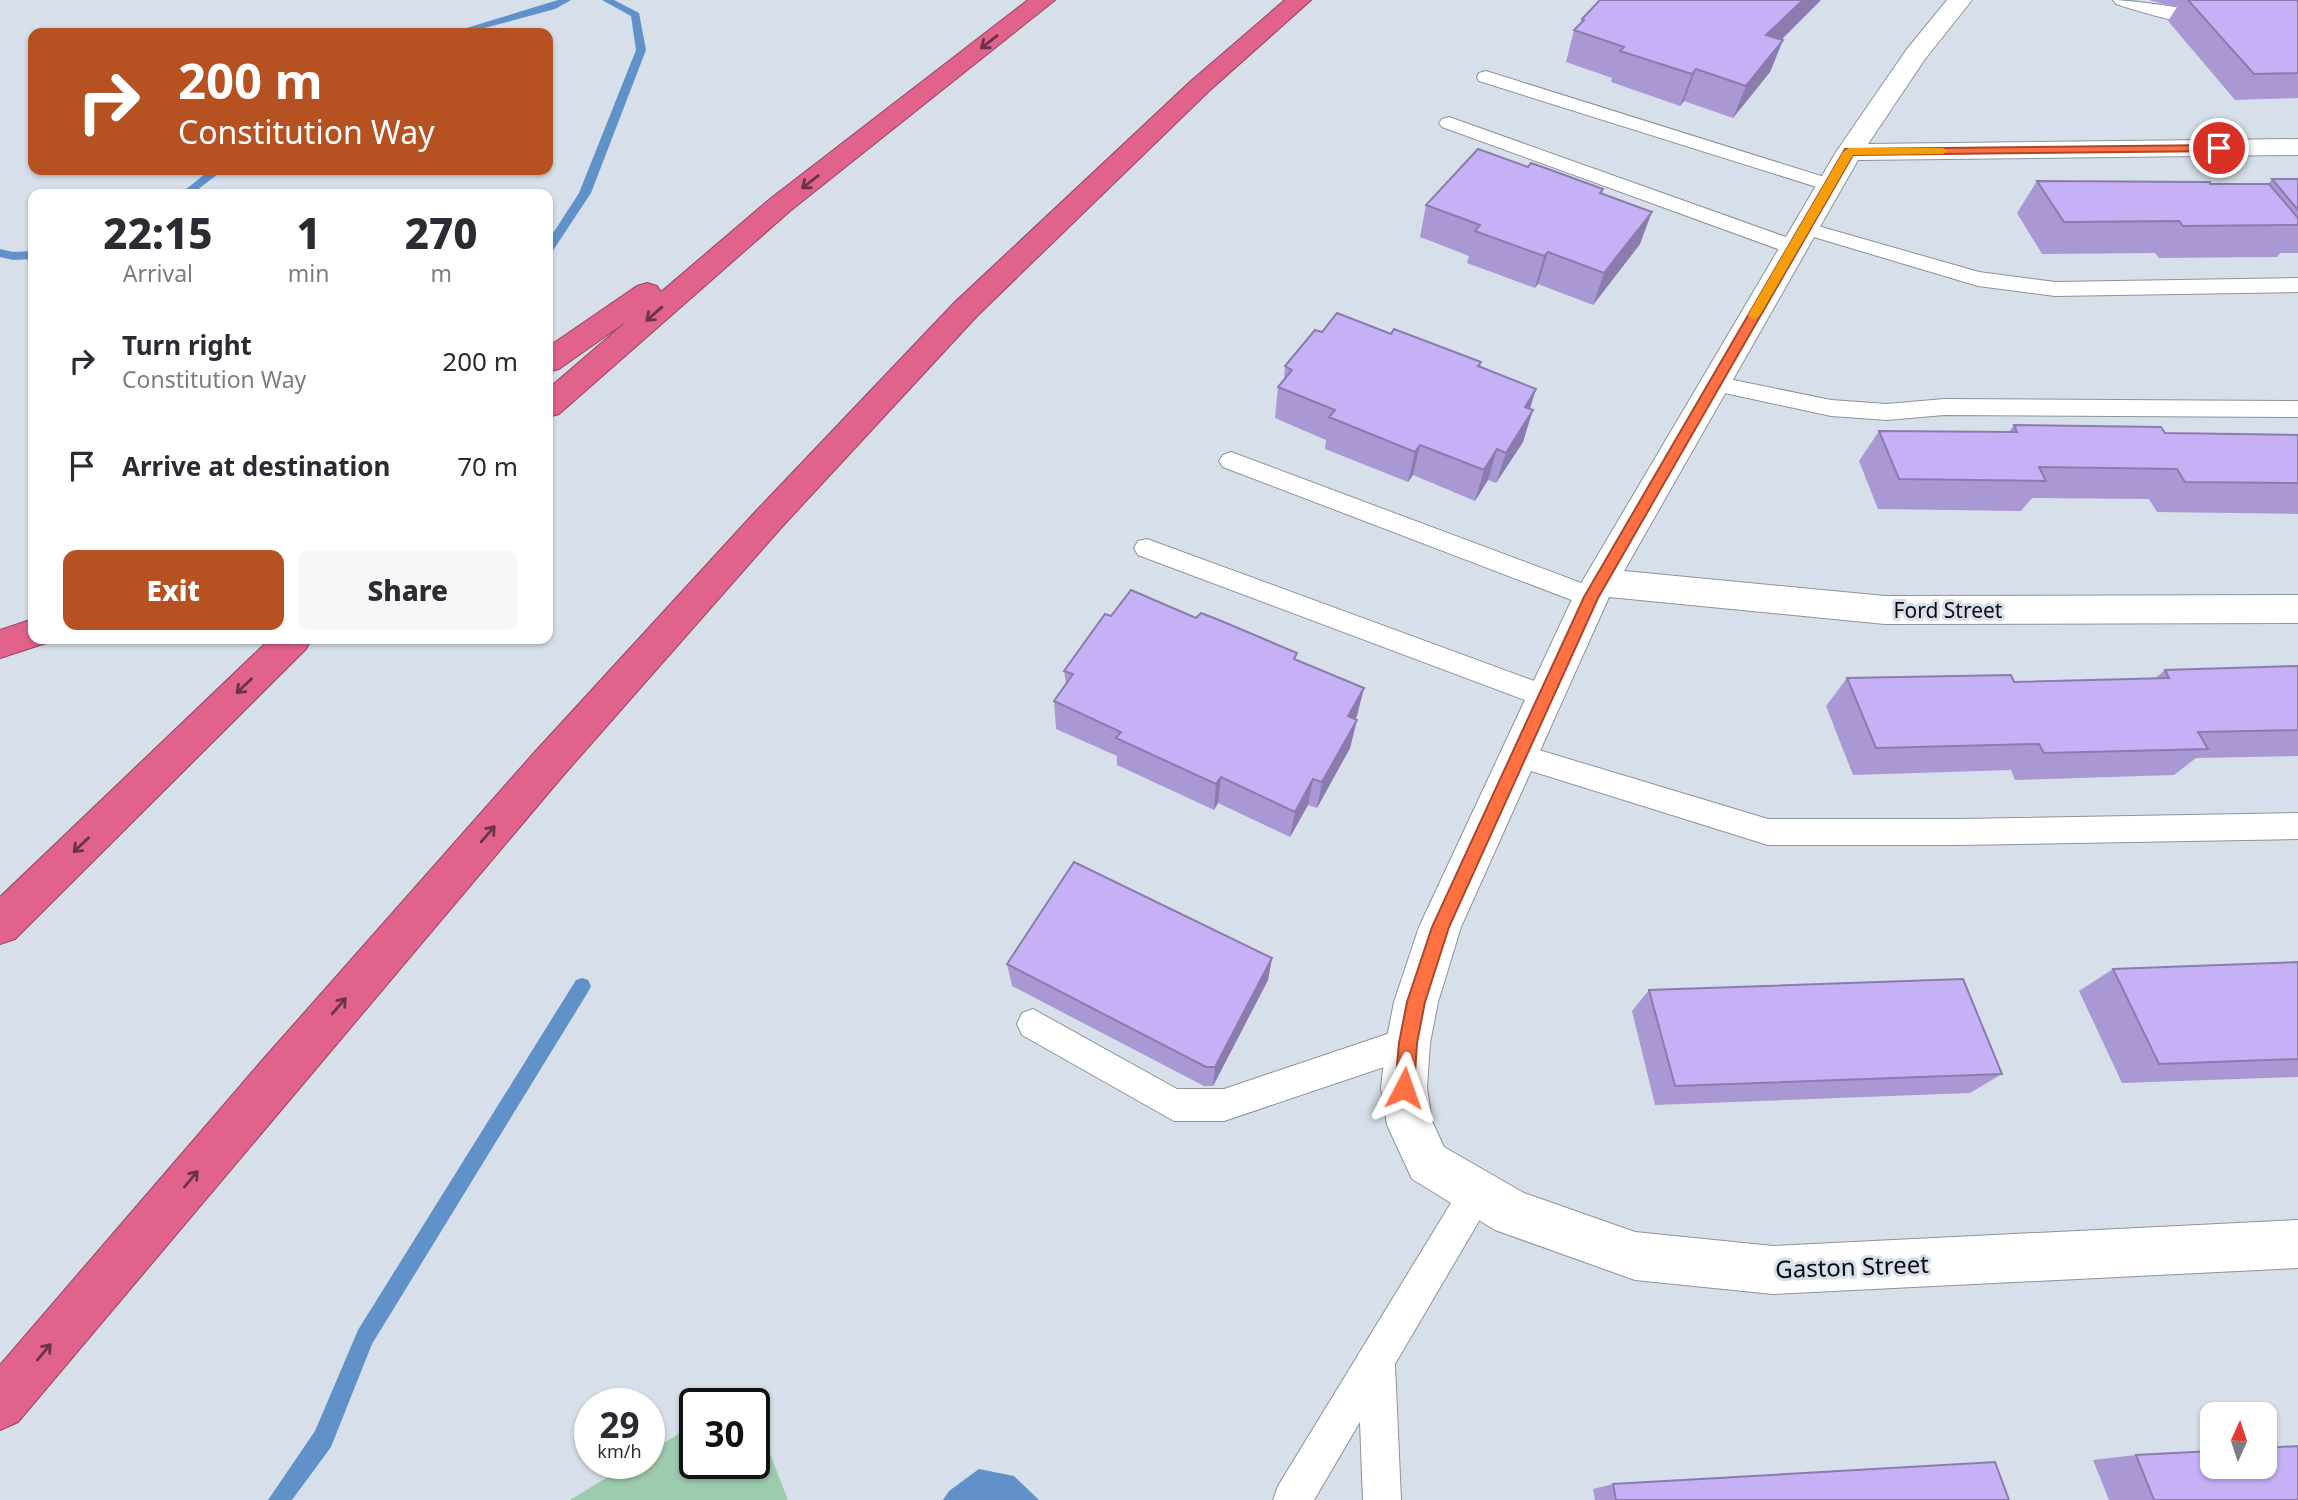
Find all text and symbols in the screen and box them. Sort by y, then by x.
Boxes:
one-way arrow [980,34,998,50]
text: 200 m [178,47,323,113]
icon: right [63,56,154,147]
text: Constitution Way [178,110,434,153]
pin [2189,118,2249,178]
icon: arrive [2200,129,2238,167]
one-way arrow [801,175,819,190]
text: 22:15 [103,204,212,261]
text: 1 [296,204,321,261]
text: 270 [405,204,478,261]
text: Arrival [123,257,193,289]
text: min [288,257,329,289]
text: m [430,257,452,289]
one-way arrow [646,306,664,322]
text: Turn right [122,327,252,363]
icon: right [63,342,101,380]
text: 200 m [442,343,518,379]
text: Constitution Way [122,363,306,395]
icon: arrive [63,447,101,485]
text: Arrive at destination [122,448,391,484]
text: 70 m [457,448,518,484]
button: Exit [63,550,284,630]
button: Share [298,550,518,630]
street label: Ford Street [1894,596,2003,624]
one-way arrow [236,678,253,695]
one-way arrow [480,825,496,843]
one-way arrow [73,837,90,854]
one-way arrow [331,997,347,1015]
position arrow [1367,1051,1441,1125]
one-way arrow [183,1170,199,1188]
street label: Gaston Street [1775,1247,1930,1285]
one-way arrow [36,1344,52,1362]
speed limit sign: 30 [679,1388,770,1479]
text: 29 [599,1401,640,1448]
north arrow [2200,1402,2277,1479]
map controls [2200,1402,2277,1479]
text: km/h [597,1439,642,1463]

